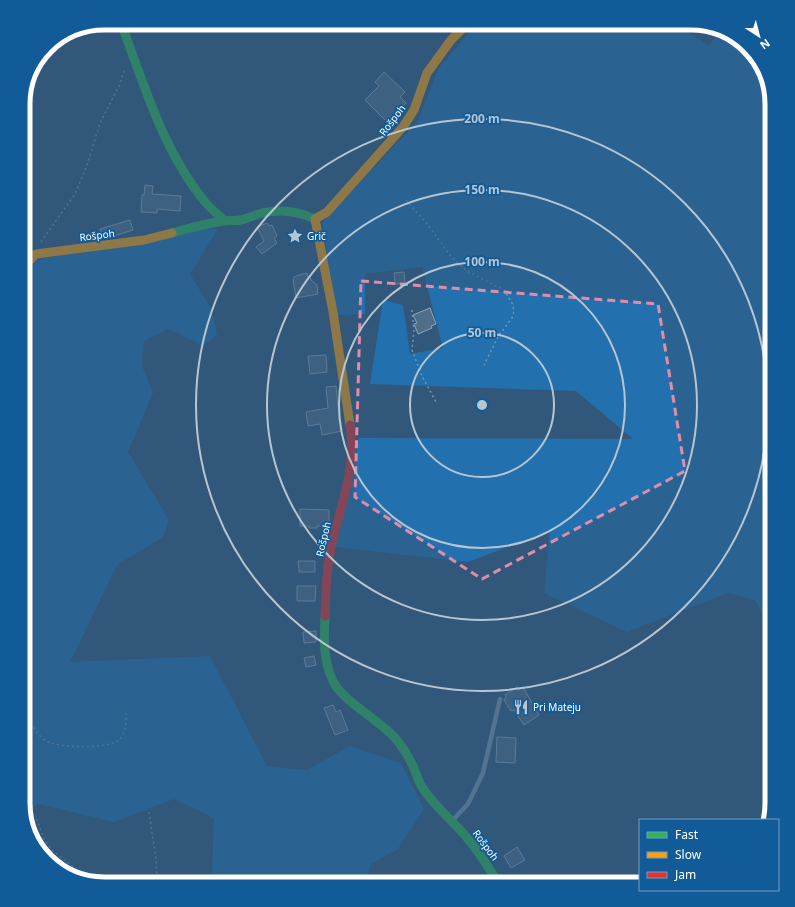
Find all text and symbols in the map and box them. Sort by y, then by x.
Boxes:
north arrow [739,16,779,56]
text: N [757,36,773,53]
street label: Rošpoh [376,102,408,138]
text: 200 m [464,110,500,127]
text: 150 m [464,181,500,198]
street label: Rošpoh [79,226,115,244]
place icon: Grič [286,227,304,245]
place label: Grič [307,229,326,243]
text: 100 m [464,253,500,270]
text: 50 m [468,324,496,341]
centre of rings [475,398,489,412]
street label: Rošpoh [312,520,334,558]
restaurant icon: Pri Mateju [512,698,530,716]
place label: Pri Mateju [533,700,581,714]
legend [639,819,779,891]
text: Fast [675,826,699,843]
street label: Rošpoh [470,827,502,863]
text: Slow [675,846,702,863]
text: Jam [674,866,696,883]

